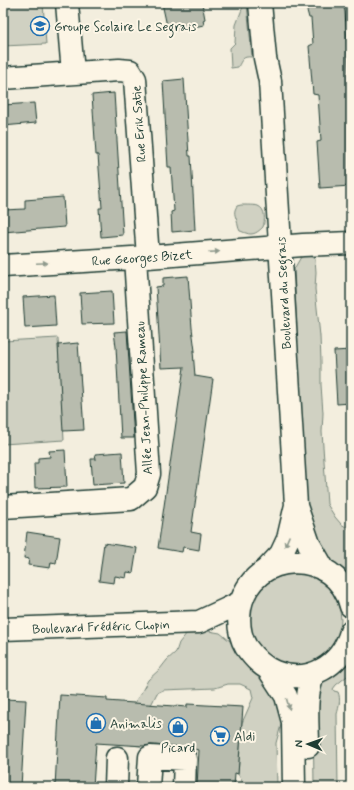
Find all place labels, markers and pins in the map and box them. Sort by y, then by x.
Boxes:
school or university icon: Groupe Scolaire Le Segrais [29,15,51,37]
place label: Groupe Scolaire Le Segrais [54,19,197,38]
shop icon: Animalis [85,712,107,734]
place label: Animalis [110,716,162,733]
shop icon: Picard [167,716,189,738]
supermarket icon: Aldi [209,725,231,747]
place label: Aldi [234,729,255,746]
place label: Picard [161,740,195,757]

